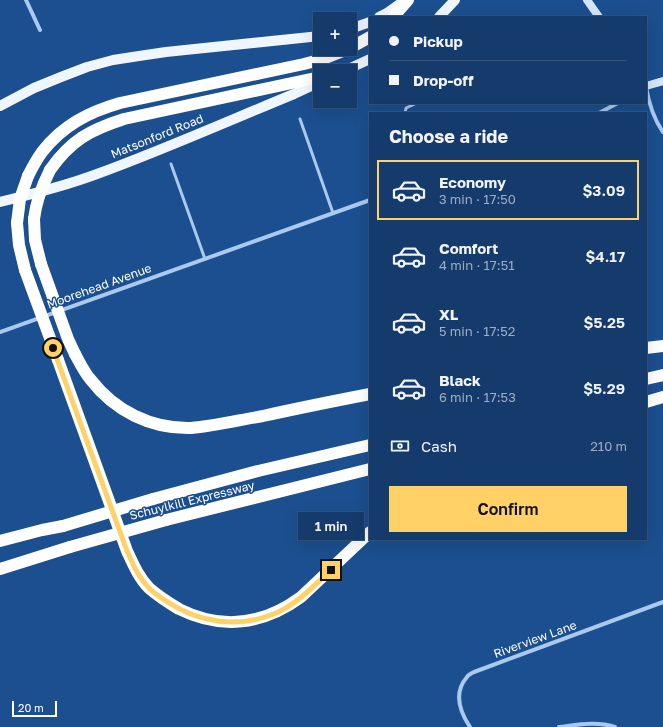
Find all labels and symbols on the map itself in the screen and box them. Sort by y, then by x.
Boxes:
street label: Matsonford Road [109,111,205,161]
street label: Moorehead Avenue [45,260,153,312]
route start [44,339,62,357]
street label: Schuylkill Expressway [128,477,256,523]
callout: 1 min [298,512,364,540]
route end [322,561,340,579]
street label: Riverview Lane [491,617,579,661]
scale bar [12,699,57,718]

